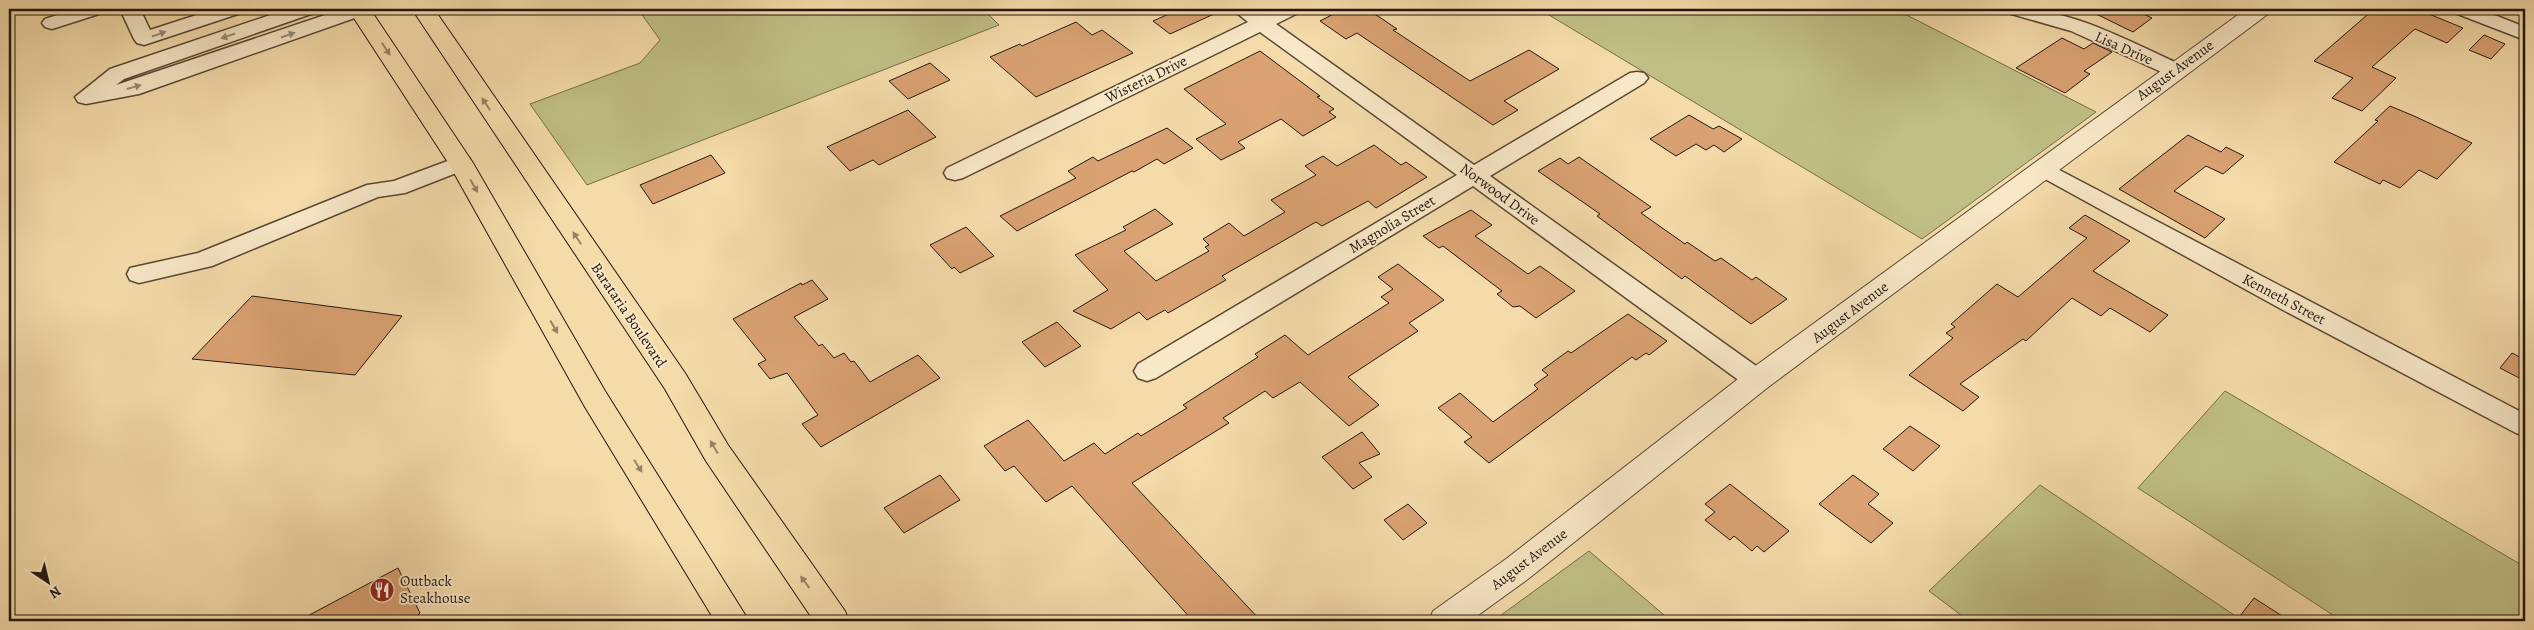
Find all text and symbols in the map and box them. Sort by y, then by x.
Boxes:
street label: Lisa Drive [2092,26,2156,70]
one-way arrow [151,30,166,37]
one-way arrow [280,30,295,38]
one-way arrow [220,33,235,40]
street label: August Avenue [2132,35,2218,105]
one-way arrow [381,43,390,56]
street label: Wisteria Drive [1101,50,1191,108]
one-way arrow [127,83,142,91]
one-way arrow [481,97,491,110]
street label: Norwood Drive [1456,158,1544,230]
one-way arrow [469,179,478,192]
street label: Magnolia Street [1345,190,1439,258]
one-way arrow [572,231,582,245]
street label: Barataria Boulevard [587,259,672,372]
street label: Kenneth Street [2239,269,2329,329]
street label: August Avenue [1807,277,1893,348]
one-way arrow [550,320,558,335]
one-way arrow [709,441,718,454]
one-way arrow [633,459,643,473]
street label: August Avenue [1486,524,1572,595]
north arrow [22,558,72,608]
place label: Outback Steakhouse [400,571,471,608]
one-way arrow [800,575,810,589]
restaurant icon: Outback Steakhouse [369,577,395,603]
text: N [46,582,65,603]

